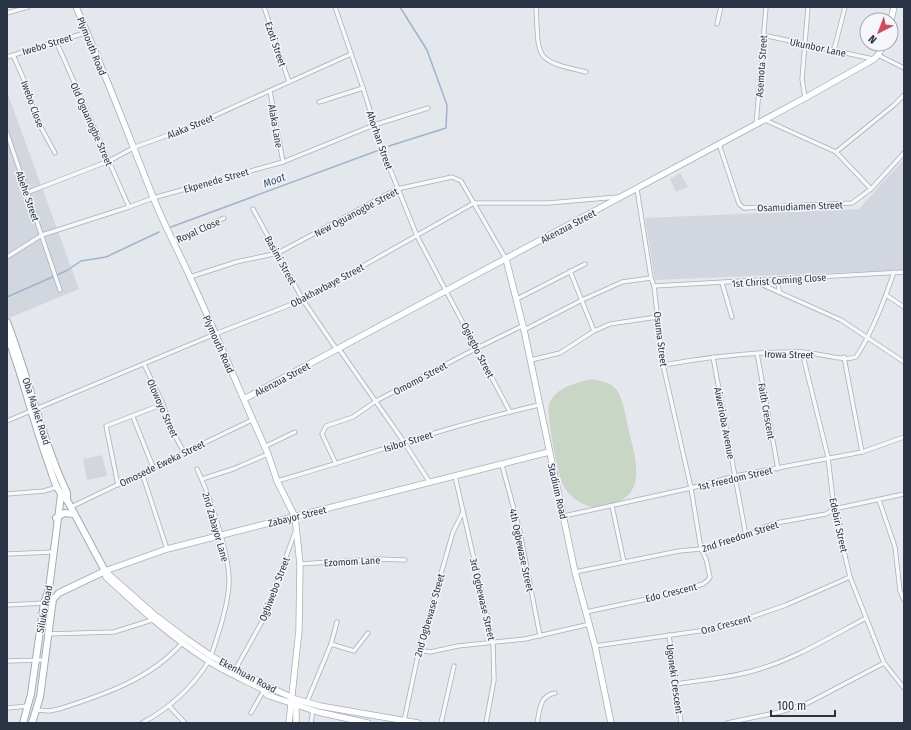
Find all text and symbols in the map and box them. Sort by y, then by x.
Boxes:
north arrow [859,12,899,52]
street label: Plymouth Road [74,15,108,77]
street label: Ezoti Street [262,20,289,69]
street label: Iwebo Street [21,31,74,58]
text: N [866,32,879,46]
street label: Asemota Street [754,34,770,98]
street label: Ukunbor Lane [789,36,847,60]
street label: Iwebo Close [18,79,46,130]
street label: Old Oguanogbe Street [67,81,115,169]
street label: Alaka Lane [265,103,285,149]
street label: Ahorhan Street [363,109,395,172]
street label: Alaka Street [165,112,216,142]
street label: Ekpenede Street [182,166,251,196]
street label: Abehe Street [13,169,42,224]
water label: Moat [261,170,288,190]
street label: New Oguanogbe Street [312,185,401,240]
street label: Osamudiamen Street [757,199,844,214]
street label: Akenzua Street [539,207,599,246]
street label: Royal Close [175,216,222,246]
street label: Basimi Street [262,234,299,288]
street label: Obakhavbaye Street [289,261,367,310]
street label: 1st Christ Coming Close [731,272,827,290]
street label: Osuma Street [651,311,669,368]
street label: Plymouth Road [200,314,236,375]
street label: Ogiegbo Street [458,321,497,381]
street label: Irowa Street [764,349,814,361]
street label: Omomo Street [392,359,450,398]
street label: Akenzua Street [253,360,313,399]
street label: Oba Market Road [20,376,53,447]
street label: Olowoyo Street [144,377,181,440]
street label: Faith Crescent [755,382,777,441]
street label: Aiwerioba Avenue [711,386,737,460]
street label: Isibor Street [382,429,435,455]
street label: Omosede Eweka Street [118,438,208,490]
street label: Stadium Road [545,462,569,520]
street label: 1st Freedom Street [697,464,774,493]
street label: 2nd Zabayor Lane [199,491,231,564]
street label: Edebiri Street [826,497,850,554]
street label: Zabayor Street [267,504,328,530]
street label: 4th Ogbewase Street [506,508,536,593]
street label: 2nd Freedom Street [701,519,781,555]
street label: Ogbiwebo Street [257,555,293,623]
street label: Ezomom Lane [324,555,381,569]
street label: 3rd Ogbewase Street [467,557,497,642]
street label: 2nd Ogbewase Street [412,572,448,658]
street label: Edo Crescent [644,581,699,605]
street label: Siluko Road [34,584,55,634]
street label: Ora Crescent [700,612,753,637]
street label: Ugoneki Crescent [663,643,685,716]
street label: Ekenhuan Road [217,656,278,696]
scale bar [771,692,835,718]
text: 100 m [777,699,806,713]

